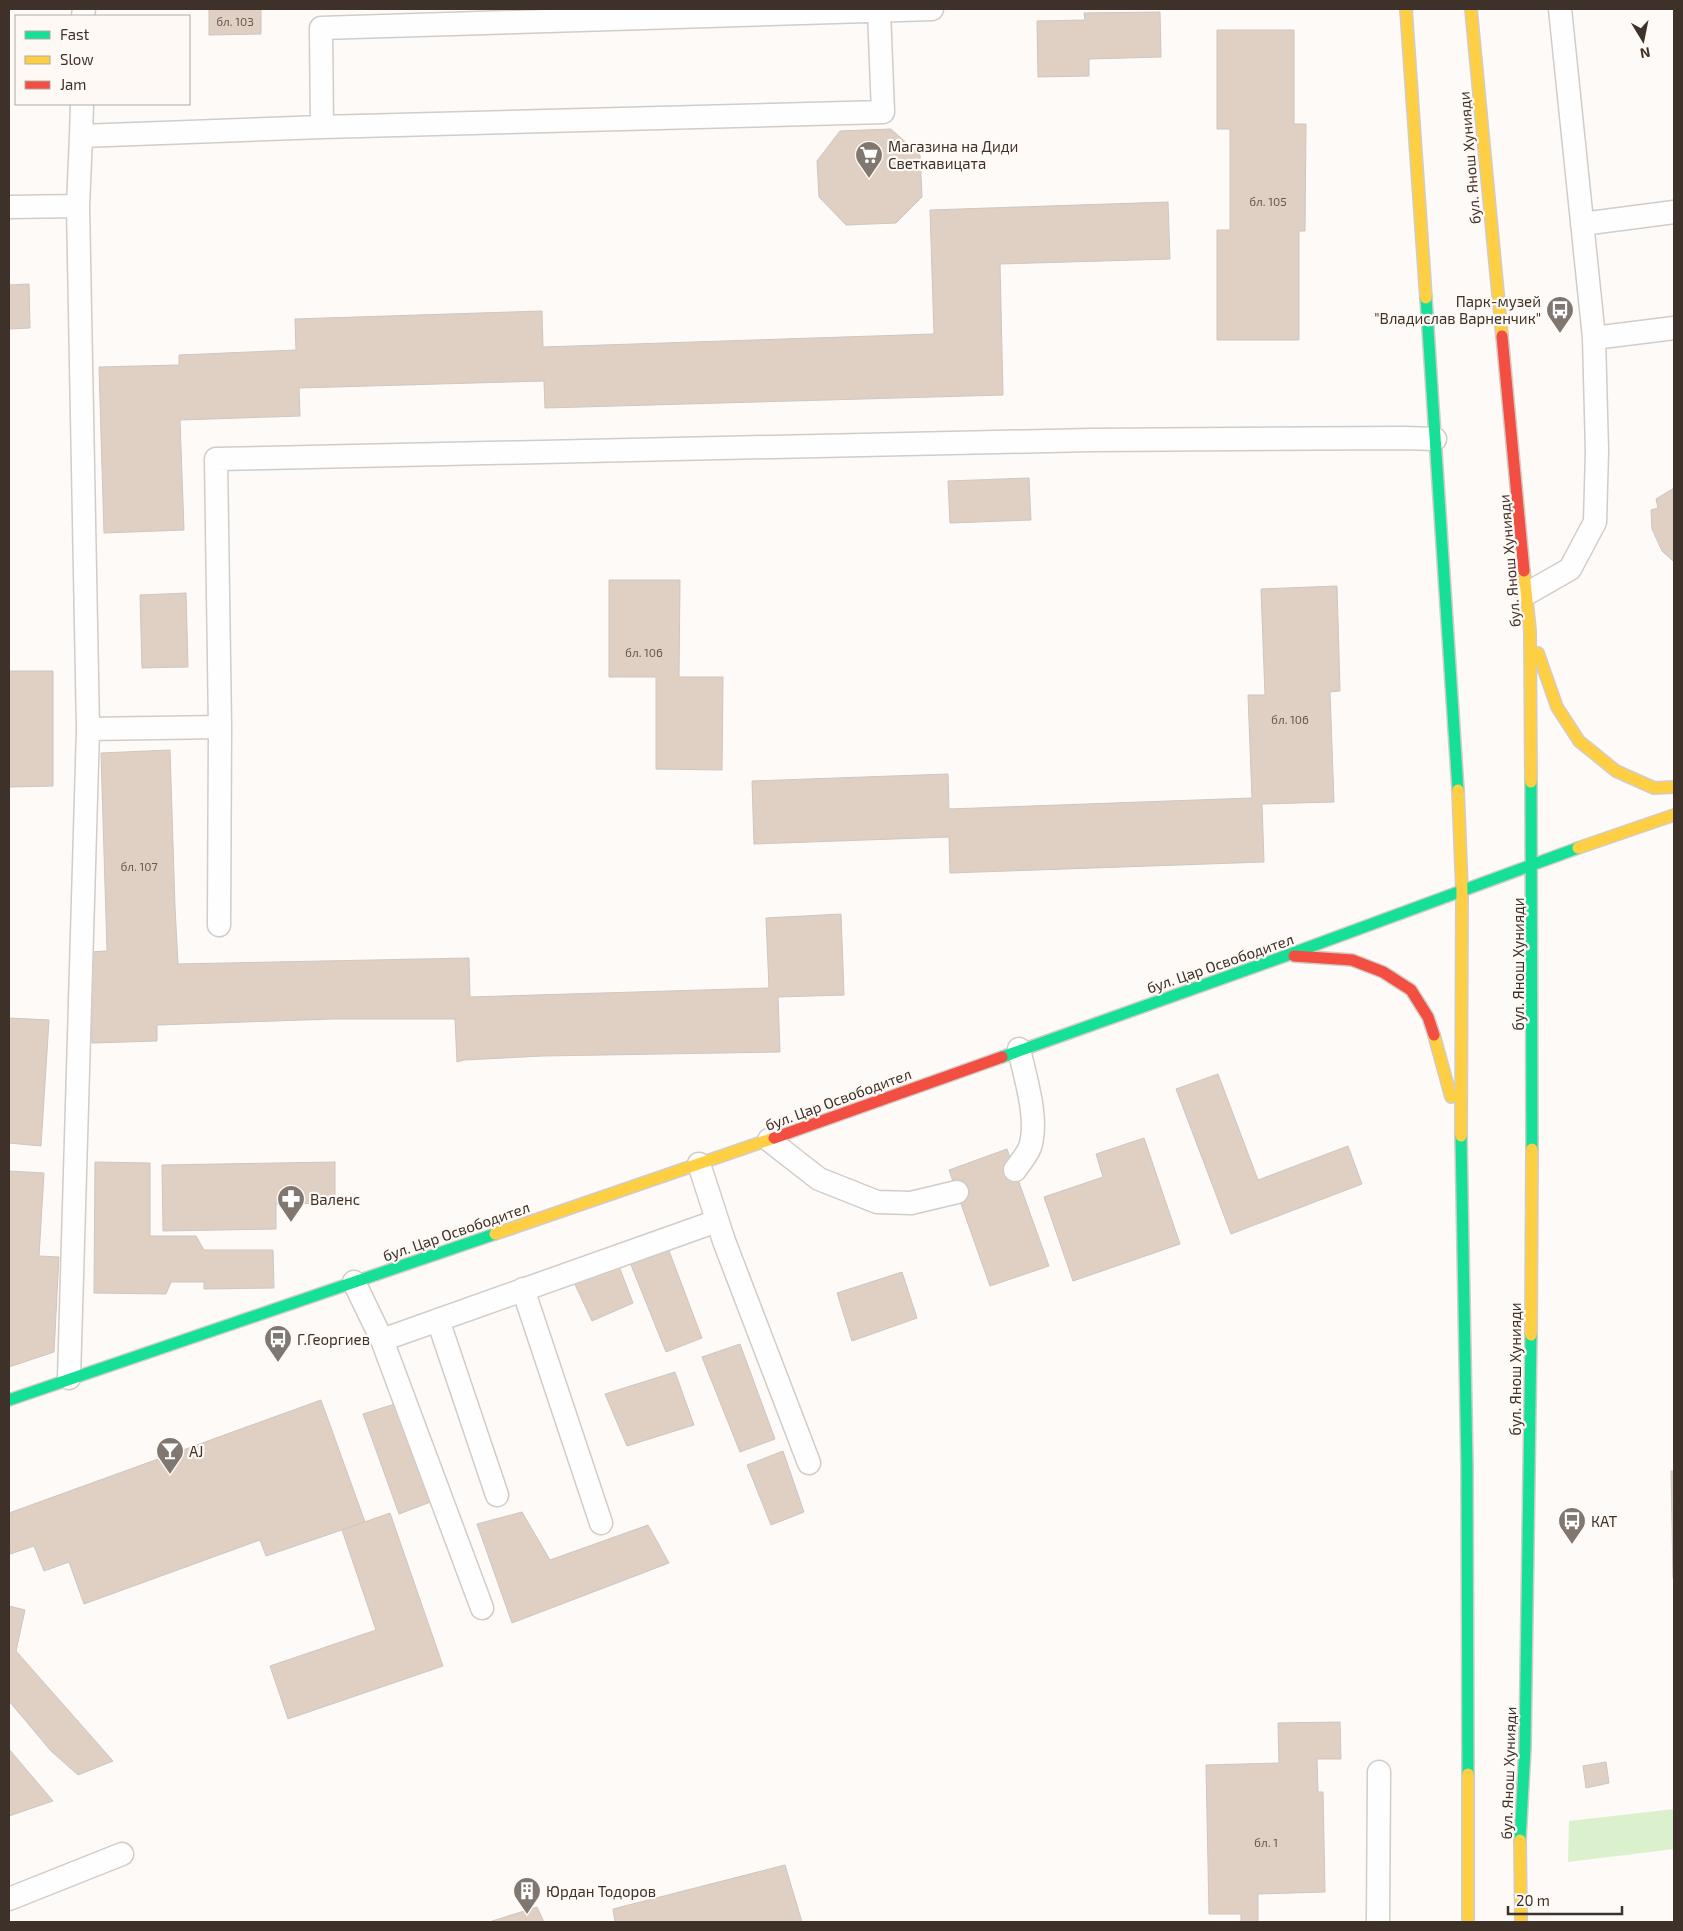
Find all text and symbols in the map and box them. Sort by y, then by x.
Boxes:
house number: бл. 103 [216,14,254,28]
legend [15,15,190,105]
north arrow [1618,15,1668,65]
text: Fast [60,25,90,43]
text: N [1639,44,1652,63]
text: Slow [60,50,94,68]
text: Jam [60,75,86,93]
street label: бул. Янош Хунияди [1454,91,1485,225]
place label: Магазина на Диди Светкавицата [888,137,1018,172]
supermarket icon: Магазина на Диди Светкавицата [854,140,884,179]
house number: бл. 105 [1249,194,1287,208]
place label: Парк-музей "Владислав Варненчик" [1374,292,1541,327]
bus stop icon: Парк-музей "Владислав Варненчик" [1545,295,1575,334]
street label: бул. Янош Хунияди [1494,494,1525,628]
house number: бл. 106 [625,645,663,659]
house number: бл. 106 [1271,712,1309,726]
house number: бл. 107 [120,859,158,873]
street label: бул. Янош Хунияди [1509,897,1528,1031]
street label: бул. Цар Освободител [1144,929,1296,998]
street label: бул. Цар Освободител [762,1064,914,1135]
pharmacy icon: Валенс [276,1184,306,1223]
place label: Валенс [310,1190,360,1208]
street label: бул. Цар Освободител [380,1197,532,1266]
street label: бул. Янош Хунияди [1506,1302,1525,1436]
bus stop icon: Г.Георгиев [263,1324,293,1363]
place label: Г.Георгиев [297,1330,370,1348]
bar icon: AJ [155,1436,185,1475]
place label: AJ [189,1442,203,1460]
bus stop icon: КАТ [1557,1506,1587,1545]
place label: КАТ [1591,1512,1617,1530]
street label: бул. Янош Хунияди [1497,1706,1520,1840]
house number: бл. 1 [1254,1835,1278,1849]
building icon: Юрдан Тодоров [512,1876,542,1915]
place label: Юрдан Тодоров [546,1882,656,1900]
scale bar [1508,1884,1622,1916]
text: 20 m [1516,1891,1550,1909]

